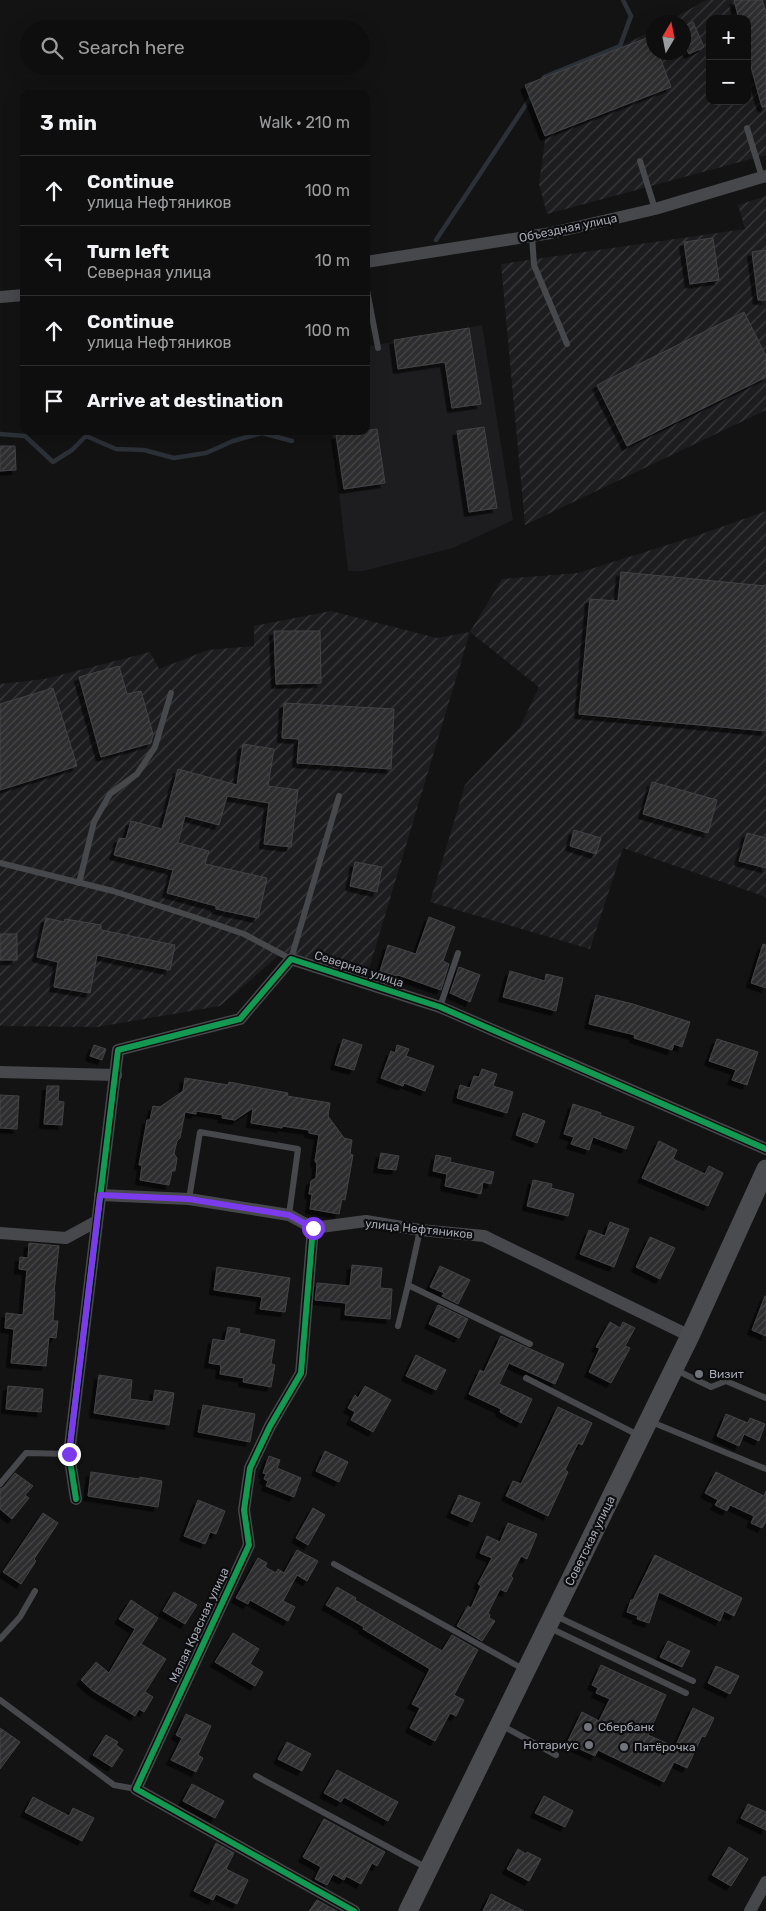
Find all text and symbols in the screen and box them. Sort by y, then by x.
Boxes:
north arrow [646,15,691,60]
map controls [706,15,751,105]
button: + [706,15,751,60]
search box [20,20,370,75]
icon: search [38,34,66,62]
text: Search here [78,36,185,59]
button: − [706,60,751,105]
text: 3 min [40,110,97,135]
text: Walk · 210 m [259,113,350,132]
text: Continue [87,170,174,193]
icon: ahead [40,177,68,205]
text: 100 m [305,181,350,200]
text: улица Нефтяников [87,193,232,212]
street label: Объездная улица [518,211,618,245]
text: Turn left [87,240,169,263]
icon: left [40,247,68,275]
text: 10 m [315,251,350,270]
text: Северная улица [87,263,211,282]
text: Continue [87,310,174,333]
icon: ahead [40,317,68,345]
text: 100 m [305,321,350,340]
text: улица Нефтяников [87,333,232,352]
icon: arrive [40,387,68,415]
text: Arrive at destination [87,389,283,412]
street label: Северная улица [312,948,406,990]
street label: улица Нефтяников [364,1216,474,1242]
route start [302,1217,325,1240]
place label: Визит [709,1367,744,1381]
marker: Визит [693,1368,705,1380]
route end [58,1443,81,1466]
street label: Советская улица [562,1494,618,1588]
street label: Малая Красная улица [166,1565,232,1685]
place label: Сбербанк [598,1720,655,1734]
marker: Сбербанк [582,1721,594,1733]
place label: Нотариус [523,1738,579,1752]
marker: Нотариус [583,1739,595,1751]
place label: Пятёрочка [634,1740,696,1754]
marker: Пятёрочка [618,1741,630,1753]

